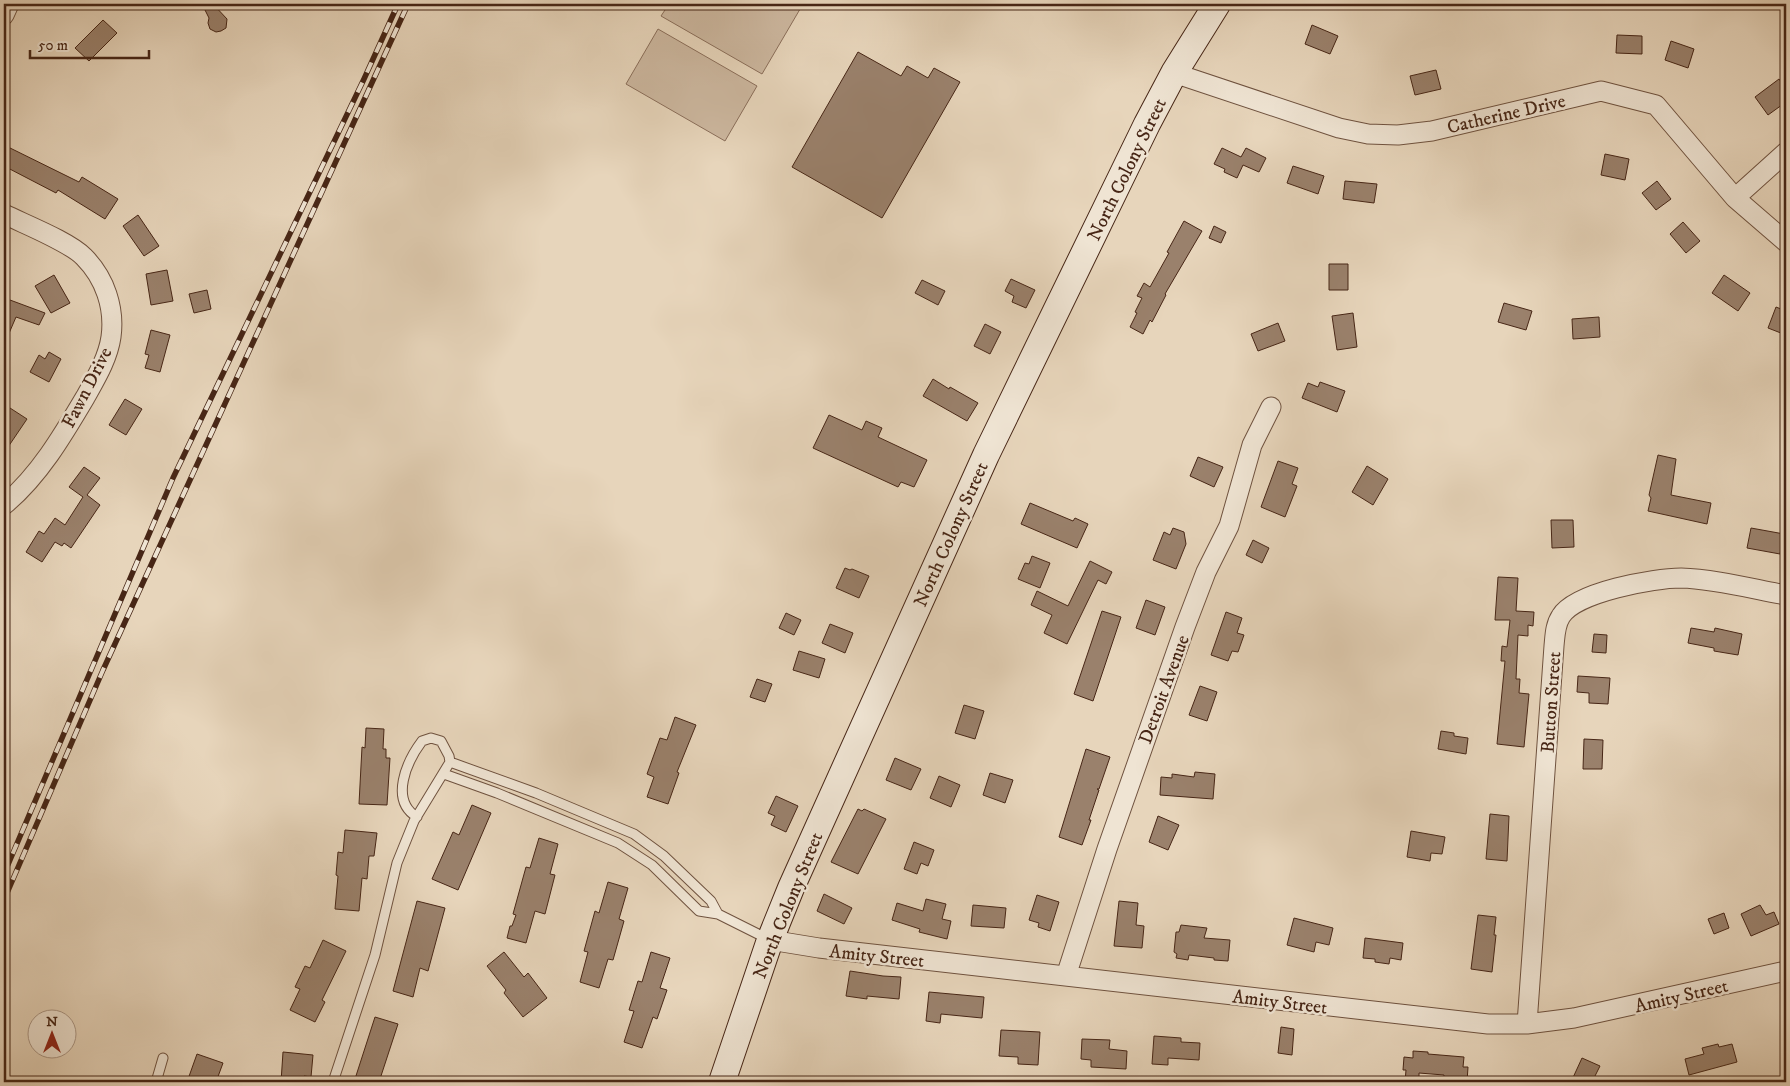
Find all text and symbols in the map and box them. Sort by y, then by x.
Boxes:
scale bar [30,28,149,60]
text: 50 m [38,36,68,55]
street label: Catherine Drive [1445,90,1568,139]
street label: North Colony Street [1083,94,1172,245]
street label: Fawn Drive [57,343,118,432]
street label: North Colony Street [909,459,994,611]
street label: Detroit Avenue [1134,632,1195,747]
street label: Button Street [1536,651,1567,754]
street label: North Colony Street [748,829,828,982]
street label: Amity Street [828,940,925,973]
street label: Amity Street [1632,975,1730,1018]
street label: Amity Street [1231,985,1329,1020]
north arrow [28,1008,78,1058]
text: N [46,1013,58,1031]

